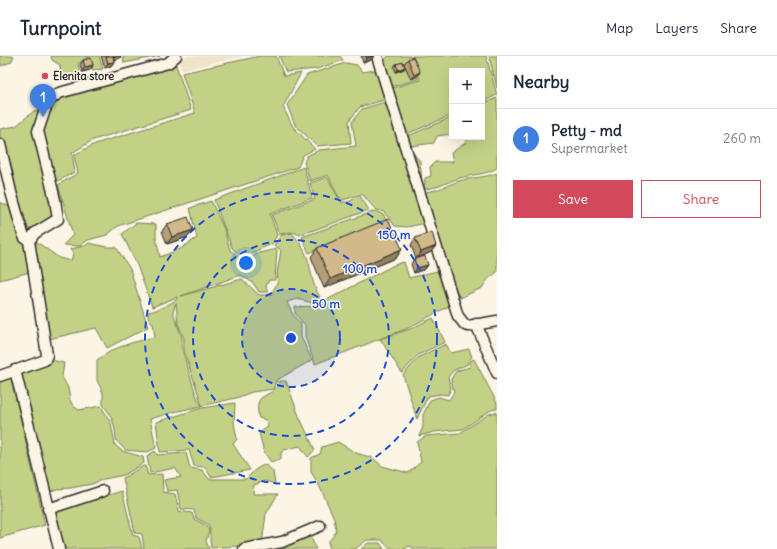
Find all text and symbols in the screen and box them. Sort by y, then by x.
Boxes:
text: Turnpoint [20,16,101,40]
text: Map [606,19,633,37]
text: Layers [655,19,698,37]
text: Share [720,19,757,37]
map controls [449,68,485,140]
button: + [449,68,485,104]
place label: Elenita store [53,69,114,83]
marker: Elenita store [40,71,50,81]
text: Nearby [513,71,569,93]
pin: 1 [30,84,56,117]
button: − [449,104,485,140]
text: Petty - md [551,121,622,140]
text: 1 [523,130,529,147]
text: 260 m [723,130,761,147]
text: Supermarket [551,140,628,157]
button: Save [513,180,633,218]
button: Share [641,180,761,218]
text: 150 m [378,227,411,242]
your location [236,253,256,273]
text: 100 m [343,261,377,276]
text: 50 m [312,296,341,311]
centre of rings [284,331,298,345]

